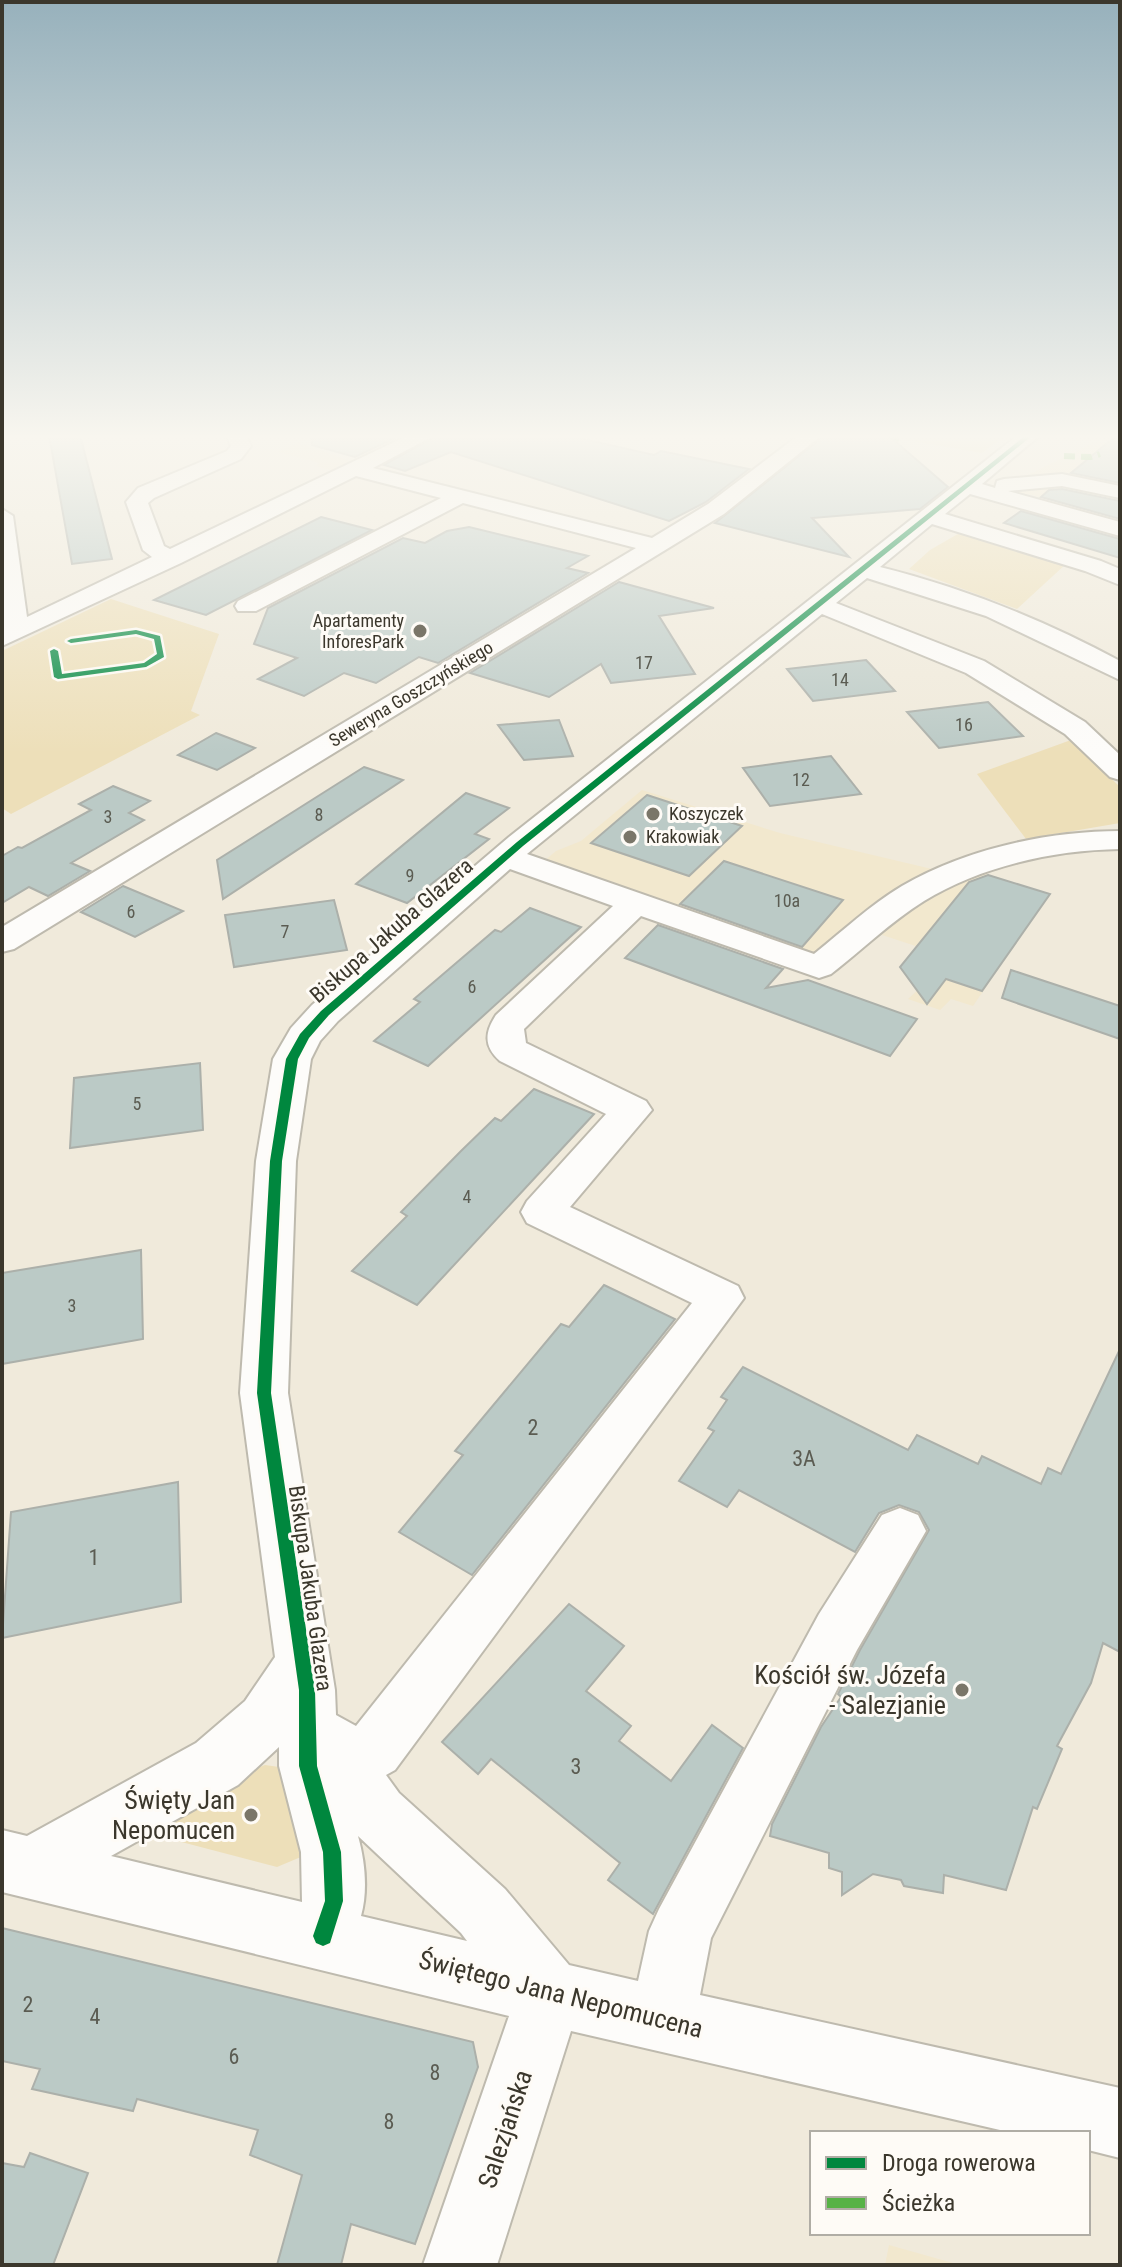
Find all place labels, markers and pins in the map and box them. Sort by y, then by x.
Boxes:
place label: Apartamenty InforesPark [313,610,404,652]
marker: Apartamenty InforesPark [411,622,429,640]
place label: Koszyczek [669,803,744,824]
marker: Koszyczek [644,805,662,823]
place label: Krakowiak [646,826,719,847]
marker: Krakowiak [621,828,639,846]
place label: Kościół św. Józefa - Salezjanie [754,1660,946,1720]
marker: Kościół św. Józefa - Salezjanie [953,1681,971,1699]
place label: Święty Jan Nepomucen [112,1785,235,1845]
marker: Święty Jan Nepomucen [242,1806,260,1824]

